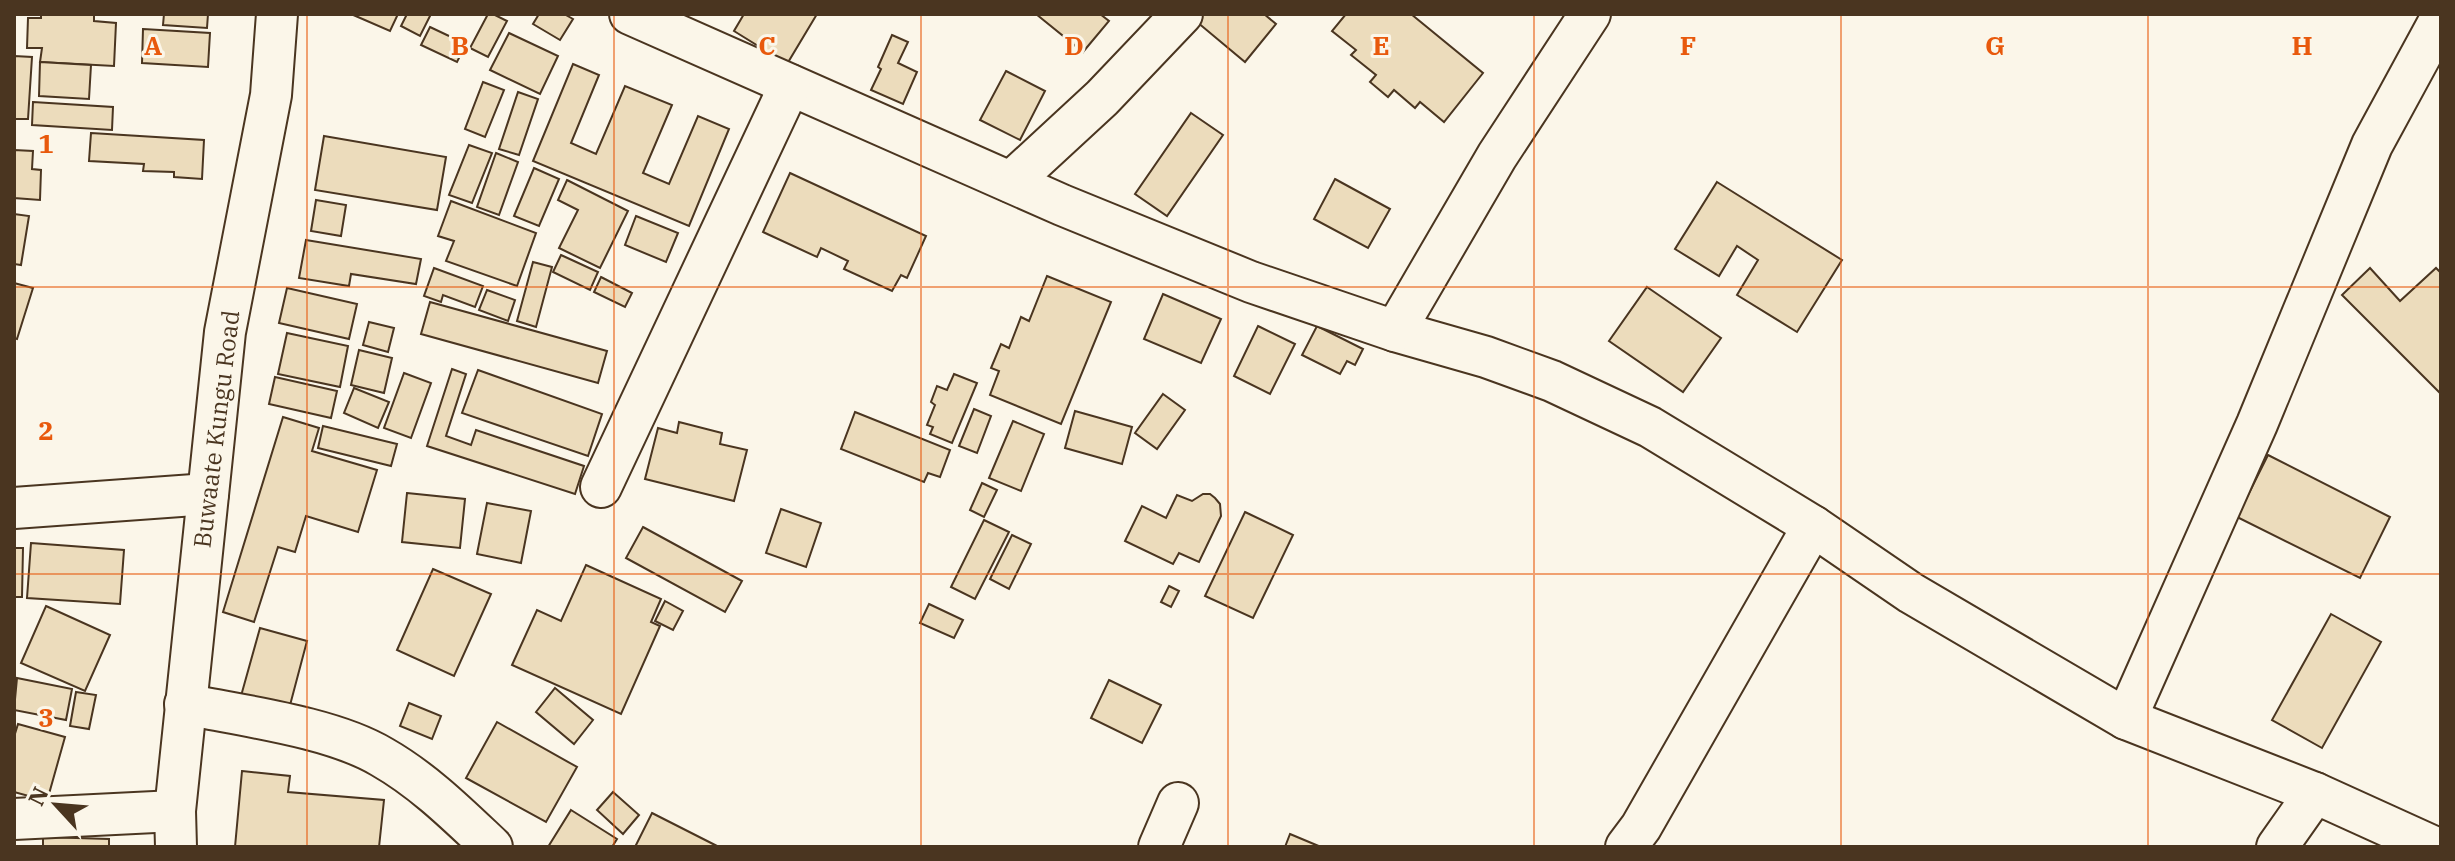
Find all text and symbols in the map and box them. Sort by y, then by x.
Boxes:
text: A [144,28,162,62]
text: B [451,28,469,62]
text: C [758,28,776,62]
text: D [1064,28,1084,62]
text: E [1372,28,1390,62]
text: F [1680,28,1696,62]
text: G [1985,28,2005,62]
text: H [2291,28,2313,62]
text: 1 [38,126,54,160]
street label: Buwaate Kungu Road [186,308,246,550]
text: 2 [38,413,54,447]
text: 3 [38,700,54,734]
north arrow [16,765,96,845]
text: N [21,782,54,810]

